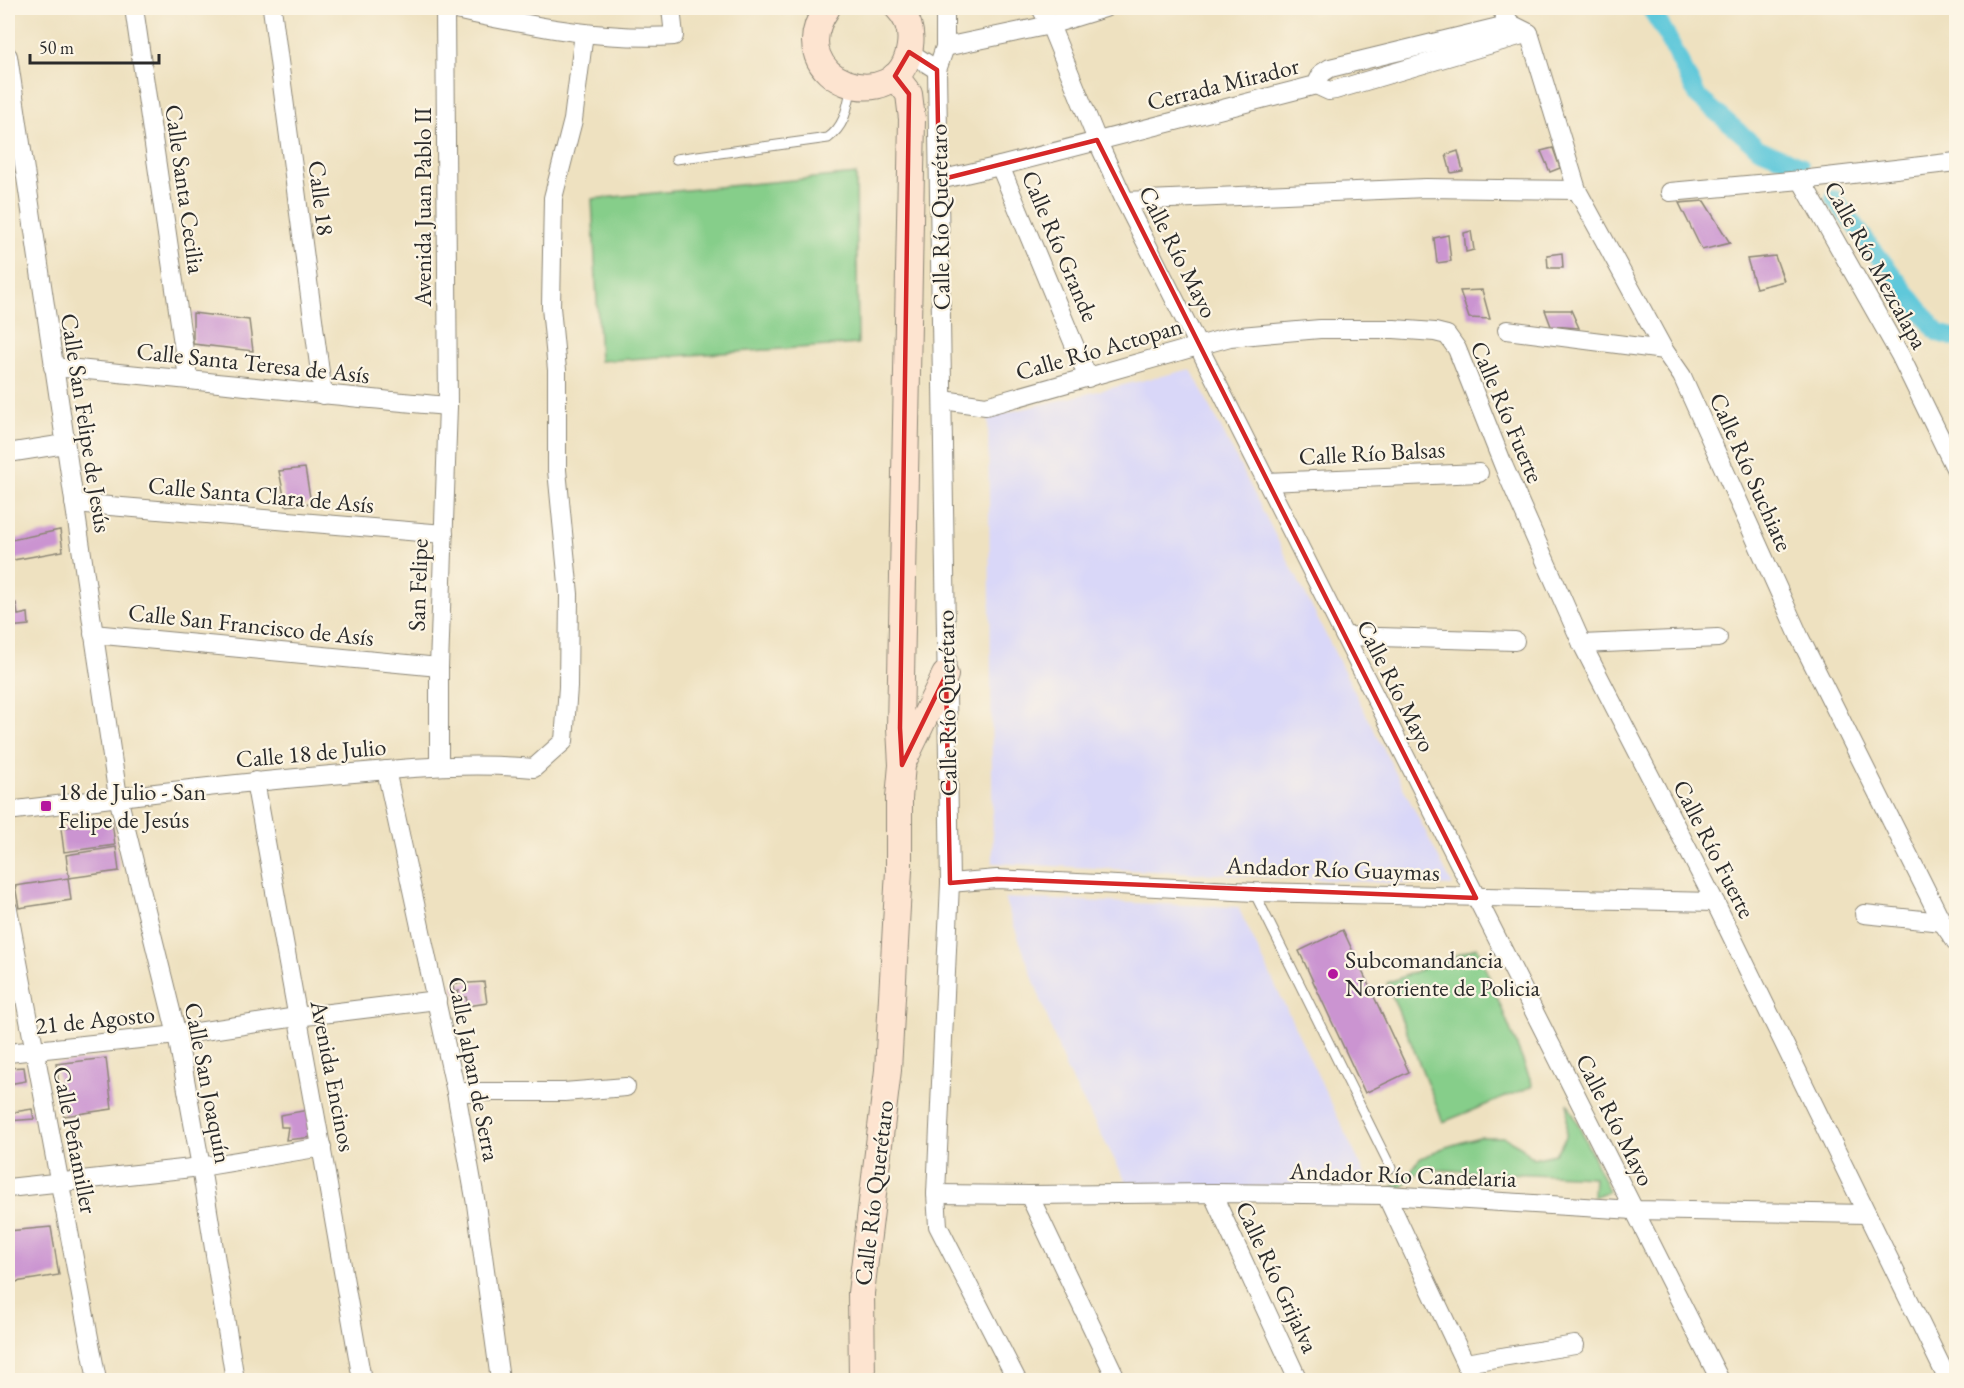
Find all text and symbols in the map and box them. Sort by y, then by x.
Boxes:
scale bar [30,27,159,65]
text: 50 m [39,36,74,59]
street label: Cerrada Mirador [1144,50,1302,117]
street label: Calle Santa Cecilia [158,102,213,276]
street label: Avenida Juan Pablo II [407,107,438,308]
street label: Calle Río Querétaro [922,123,957,311]
street label: Calle 18 [302,159,341,237]
street label: Calle Río Grande [1015,166,1106,326]
street label: Calle Río Mezcalapa [1817,175,1936,355]
street label: Calle Río Mayo [1132,180,1225,323]
street label: Calle Río Actopan [1012,310,1186,387]
street label: Calle San Felipe de Jesús [54,311,119,535]
street label: Calle Santa Teresa de Asís [135,335,371,390]
street label: Calle Río Fuerte [1464,336,1551,487]
street label: Calle Río Suchiate [1703,388,1800,556]
street label: Calle Río Balsas [1298,433,1446,472]
street label: Calle Santa Clara de Asís [147,469,375,520]
street label: San Felipe [400,538,435,632]
street label: Calle San Francisco de Asís [127,596,375,653]
street label: Calle Río Querétaro [929,609,964,797]
street label: Calle Río Mayo [1350,614,1443,757]
street label: Calle 18 de Julio [235,730,388,775]
street label: Calle Río Fuerte [1666,774,1763,923]
place label: 18 de Julio - San Felipe de Jesús [58,776,206,835]
marker: 18 de Julio - San Felipe de Jesús [39,799,53,813]
street label: Andador Río Guaymas [1225,849,1440,888]
place label: Subcomandancia Nororiente de Policia [1345,944,1541,1003]
marker: Subcomandancia Nororiente de Policia [1326,967,1340,981]
street label: Calle Jalpan de Serra [441,974,508,1164]
street label: Avenida Encinos [303,997,363,1154]
street label: 21 de Agosto [34,998,156,1041]
street label: Calle San Joaquín [178,1000,239,1166]
street label: Calle Río Mayo [1569,1048,1662,1191]
street label: Calle Peñamiller [46,1064,105,1216]
street label: Calle Río Querétaro [847,1098,900,1287]
street label: Andador Río Candelaria [1288,1155,1517,1194]
street label: Calle Río Grijalva [1229,1196,1326,1358]

